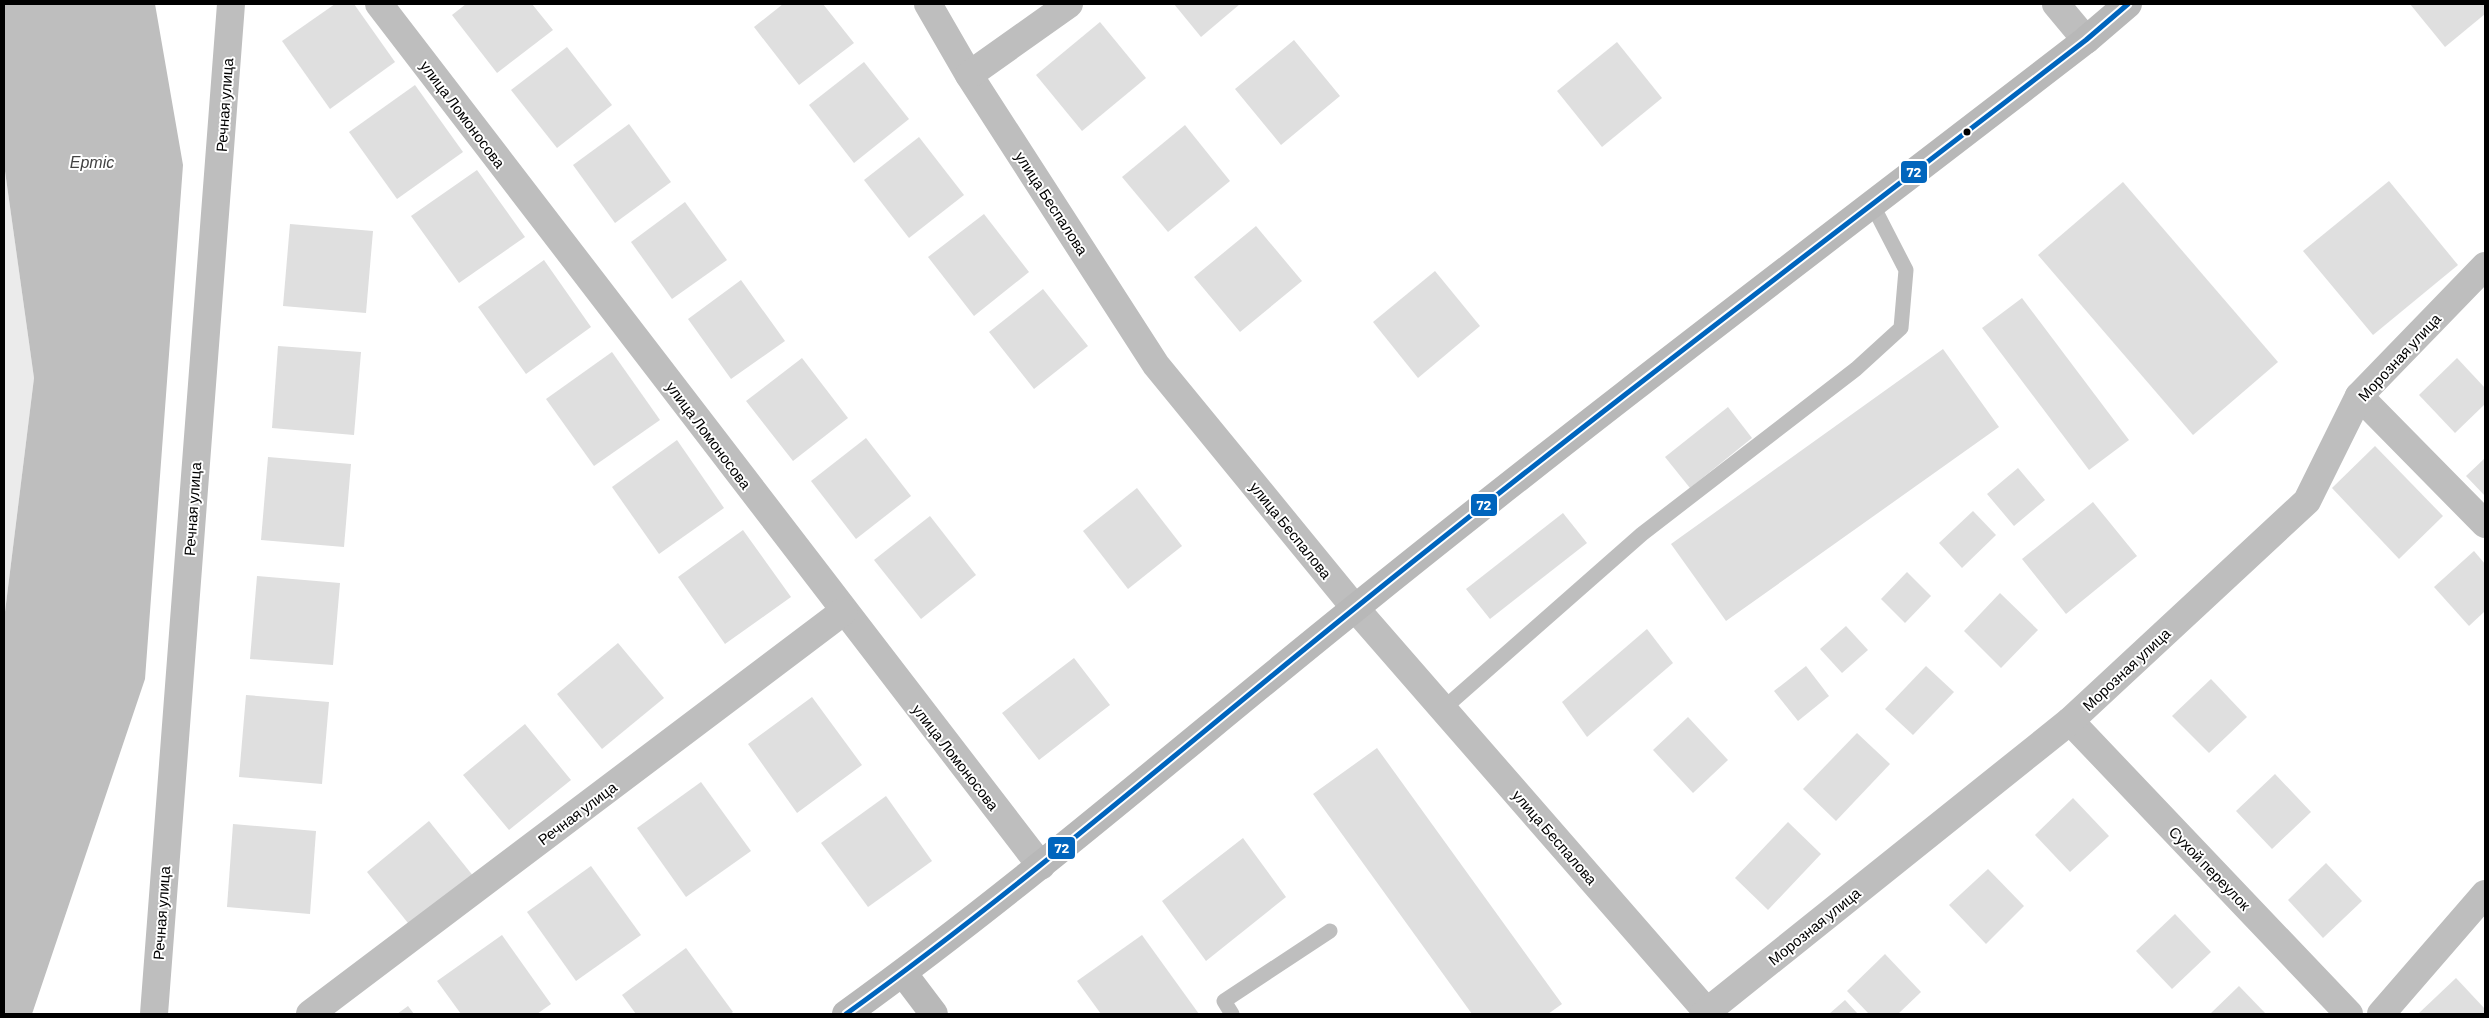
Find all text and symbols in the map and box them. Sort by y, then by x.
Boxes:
street label: Речная улица [212,57,236,153]
street label: улица Ломоносова [417,57,510,172]
unlabelled marker [1962,127,1972,137]
street label: улица Беспалова [1012,148,1093,259]
water label: Ертіс [70,152,114,171]
line badge: 72 [1900,160,1928,184]
text: 72 [1907,163,1922,180]
street label: Морозная улица [2354,309,2445,405]
street label: улица Ломоносова [663,378,756,493]
street label: Речная улица [180,461,204,557]
street label: улица Беспалова [1246,478,1336,583]
line badge: 72 [1470,493,1498,517]
text: 72 [1477,496,1492,513]
street label: Морозная улица [2078,623,2174,714]
street label: улица Ломоносова [909,700,1003,814]
street label: Речная улица [534,777,620,848]
street label: улица Беспалова [1509,786,1602,889]
street label: Сухой переулок [2166,822,2255,914]
line badge: 72 [1047,836,1076,860]
text: 72 [1055,839,1070,856]
street label: Речная улица [149,865,173,961]
street label: Морозная улица [1764,883,1864,969]

